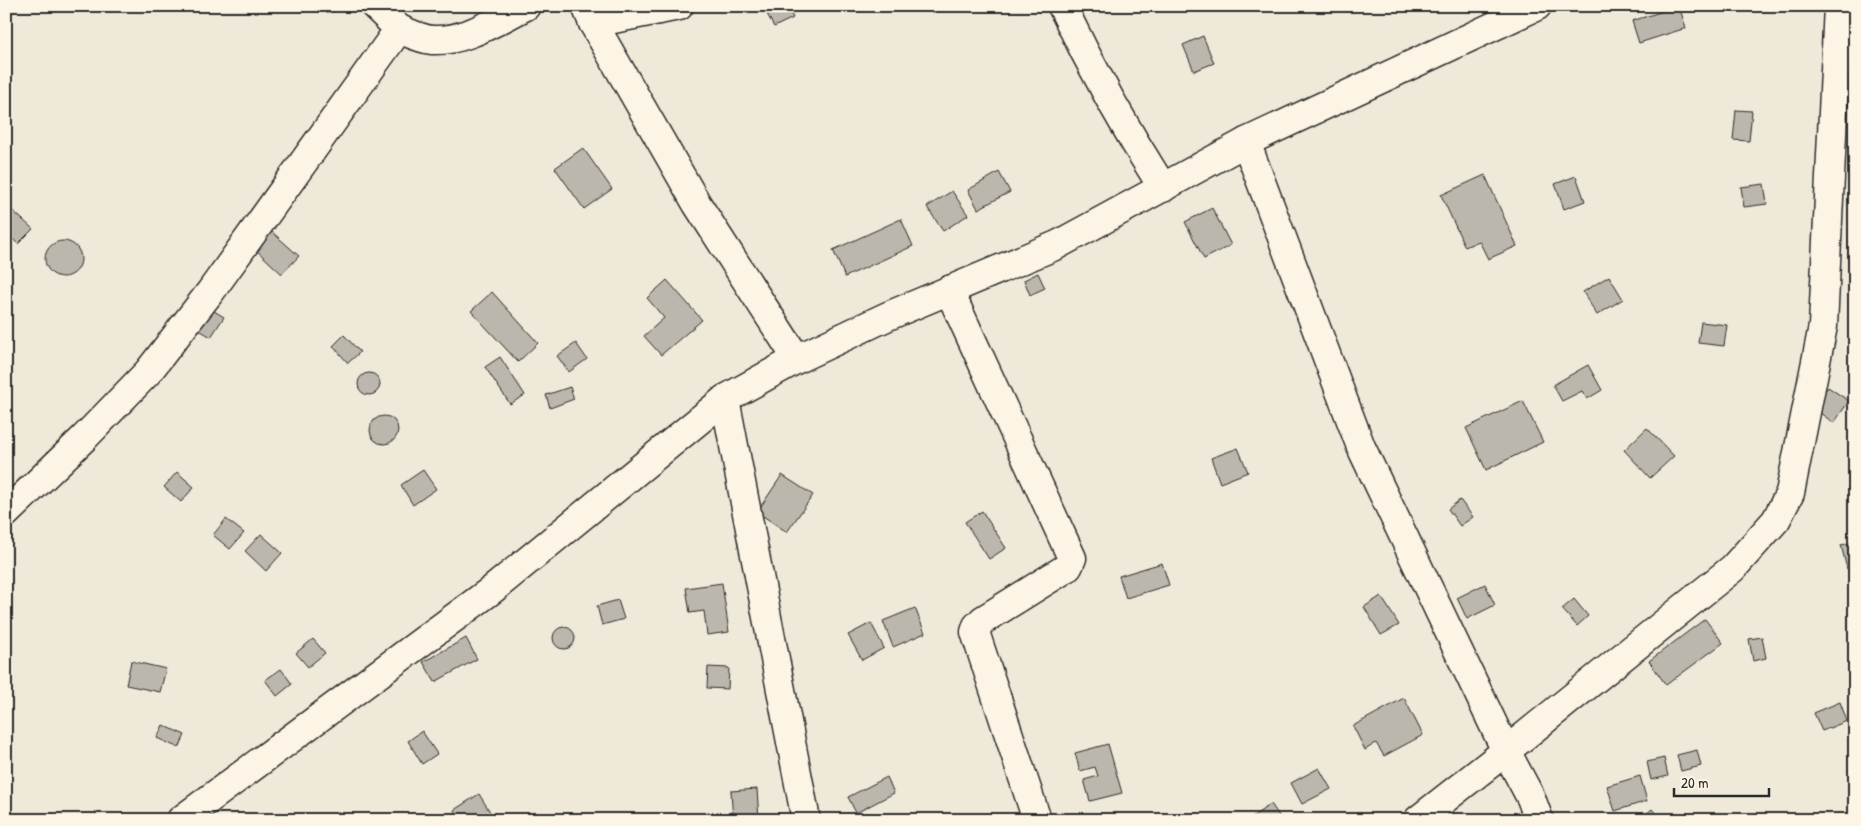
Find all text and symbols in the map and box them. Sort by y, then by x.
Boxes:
scale bar [1674,766,1768,798]
text: 20 m [1681,772,1708,793]

